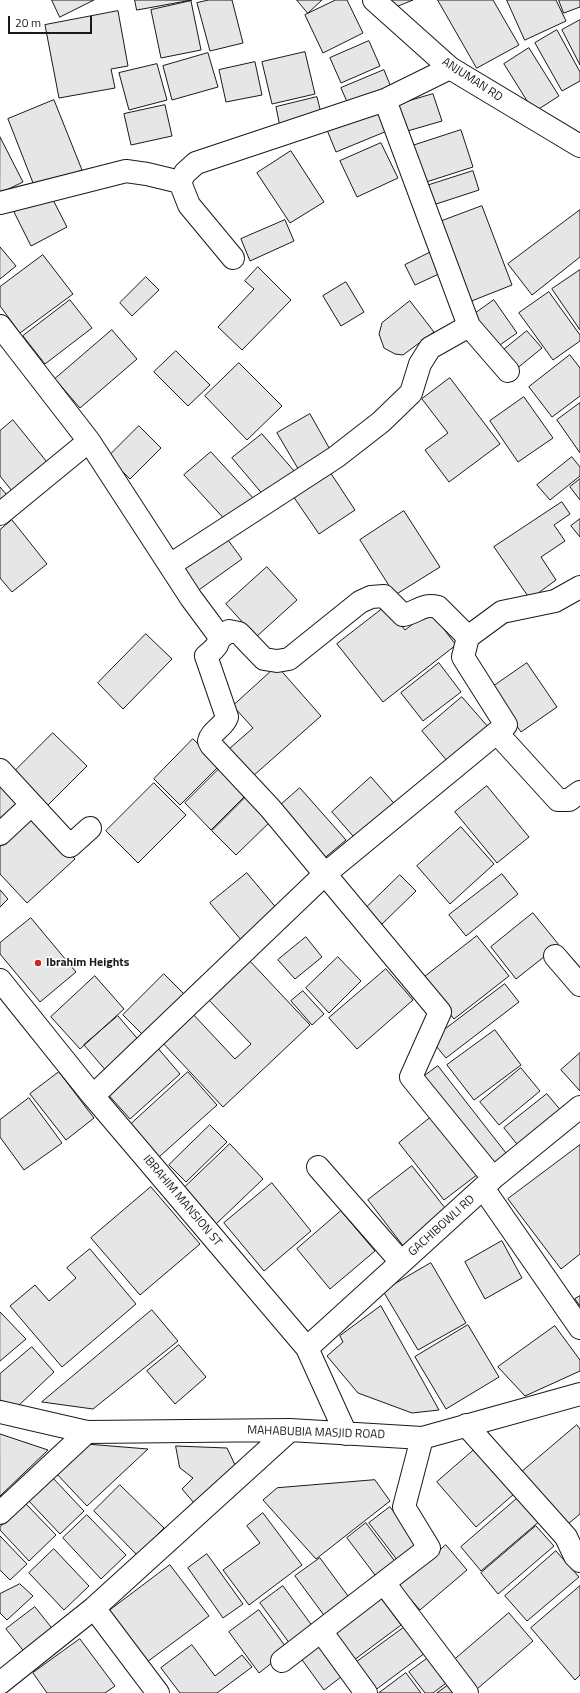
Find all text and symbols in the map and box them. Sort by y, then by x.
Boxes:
scale bar [10,8,94,34]
text: 20 m [15,13,41,32]
street label: ANJUMAN RD [439,55,505,105]
place label: Ibrahim Heights [46,956,129,970]
marker: Ibrahim Heights [33,958,43,968]
street label: IBRAHIM MANSION ST [140,1152,224,1250]
street label: GACHIBOWLI RD [406,1192,478,1260]
street label: MAHABUBIA MASJID ROAD [247,1423,385,1443]

